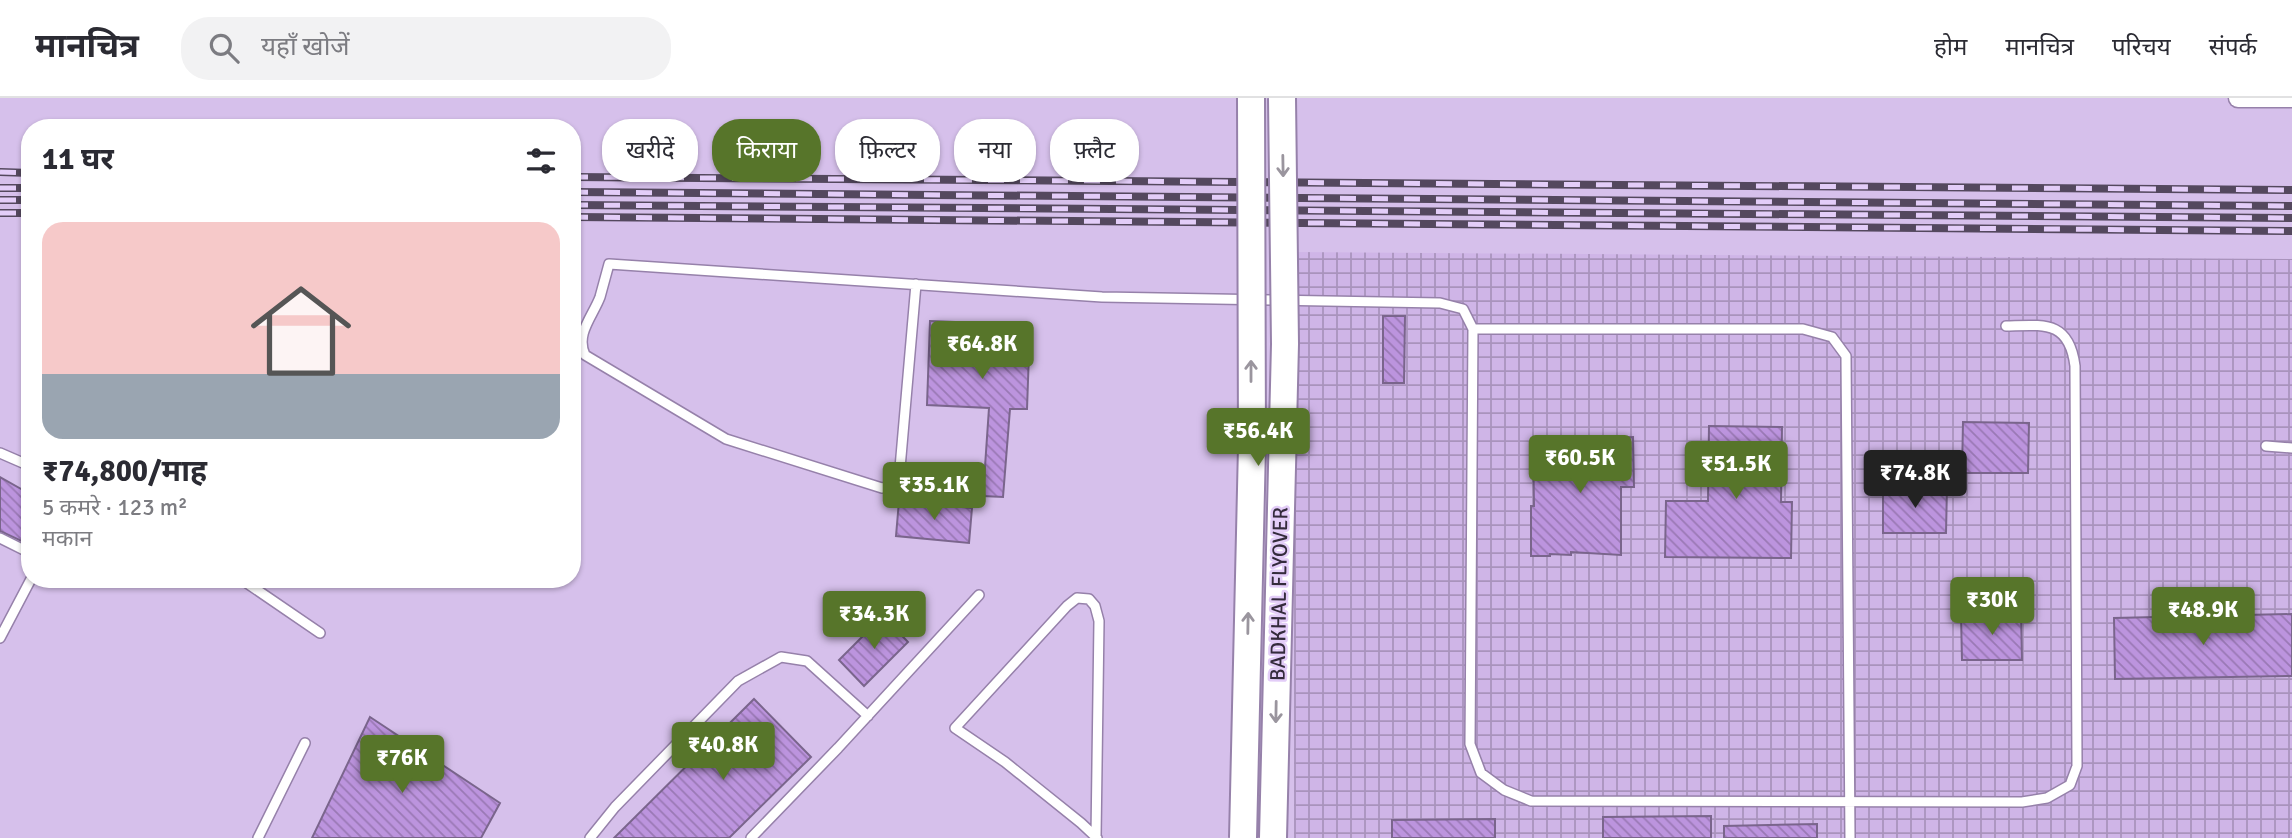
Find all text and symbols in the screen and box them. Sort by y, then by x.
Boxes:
search box [181,17,671,80]
text: मानचित्र [35,26,139,67]
icon: search [205,29,243,67]
text: यहाँ खोजें [261,31,350,63]
text: होम [1934,32,1967,62]
text: मानचित्र [2005,32,2074,62]
text: परिचय [2112,32,2171,62]
text: संपर्क [2209,32,2257,62]
chip: खरीदें [602,119,698,182]
chip: किराया [712,119,821,182]
chip: फ़िल्टर [835,119,940,182]
chip: नया [954,119,1036,182]
chip: फ़्लैट [1050,119,1139,182]
text: 11 घर [42,141,114,178]
icon: filters [522,142,560,180]
one-way arrow [1276,154,1290,177]
icon: home [238,268,364,394]
pin: ₹64.8K [925,322,1039,381]
text: ₹64.8K [947,329,1017,358]
one-way arrow [1244,360,1258,383]
pin: ₹56.4K [1201,408,1315,468]
text: ₹56.4K [1223,416,1293,445]
pin: ₹60.5K [1523,436,1637,495]
pin: ₹51.5K [1679,442,1793,501]
text: ₹60.5K [1545,443,1615,472]
text: ₹51.5K [1701,449,1771,478]
pin: ₹74.8K [1858,450,1972,510]
text: ₹74,800/माह [42,453,207,490]
text: ₹74.8K [1880,458,1950,487]
pin: ₹35.1K [877,462,991,522]
text: ₹35.1K [899,470,969,499]
text: 5 कमरे · 123 m² [42,493,188,522]
street label: BADKHAL FLYOVER [1264,507,1294,681]
text: मकान [42,524,92,553]
pin: ₹30K [1951,578,2033,637]
text: ₹30K [1966,585,2018,614]
pin: ₹48.9K [2146,588,2260,647]
pin: ₹34.3K [817,592,931,651]
text: ₹48.9K [2168,595,2238,624]
text: ₹34.3K [839,599,909,628]
one-way arrow [1241,612,1254,635]
one-way arrow [1269,700,1283,723]
pin: ₹40.8K [666,722,780,782]
text: ₹40.8K [688,730,758,759]
pin: ₹76K [361,736,443,795]
text: ₹76K [376,743,428,772]

